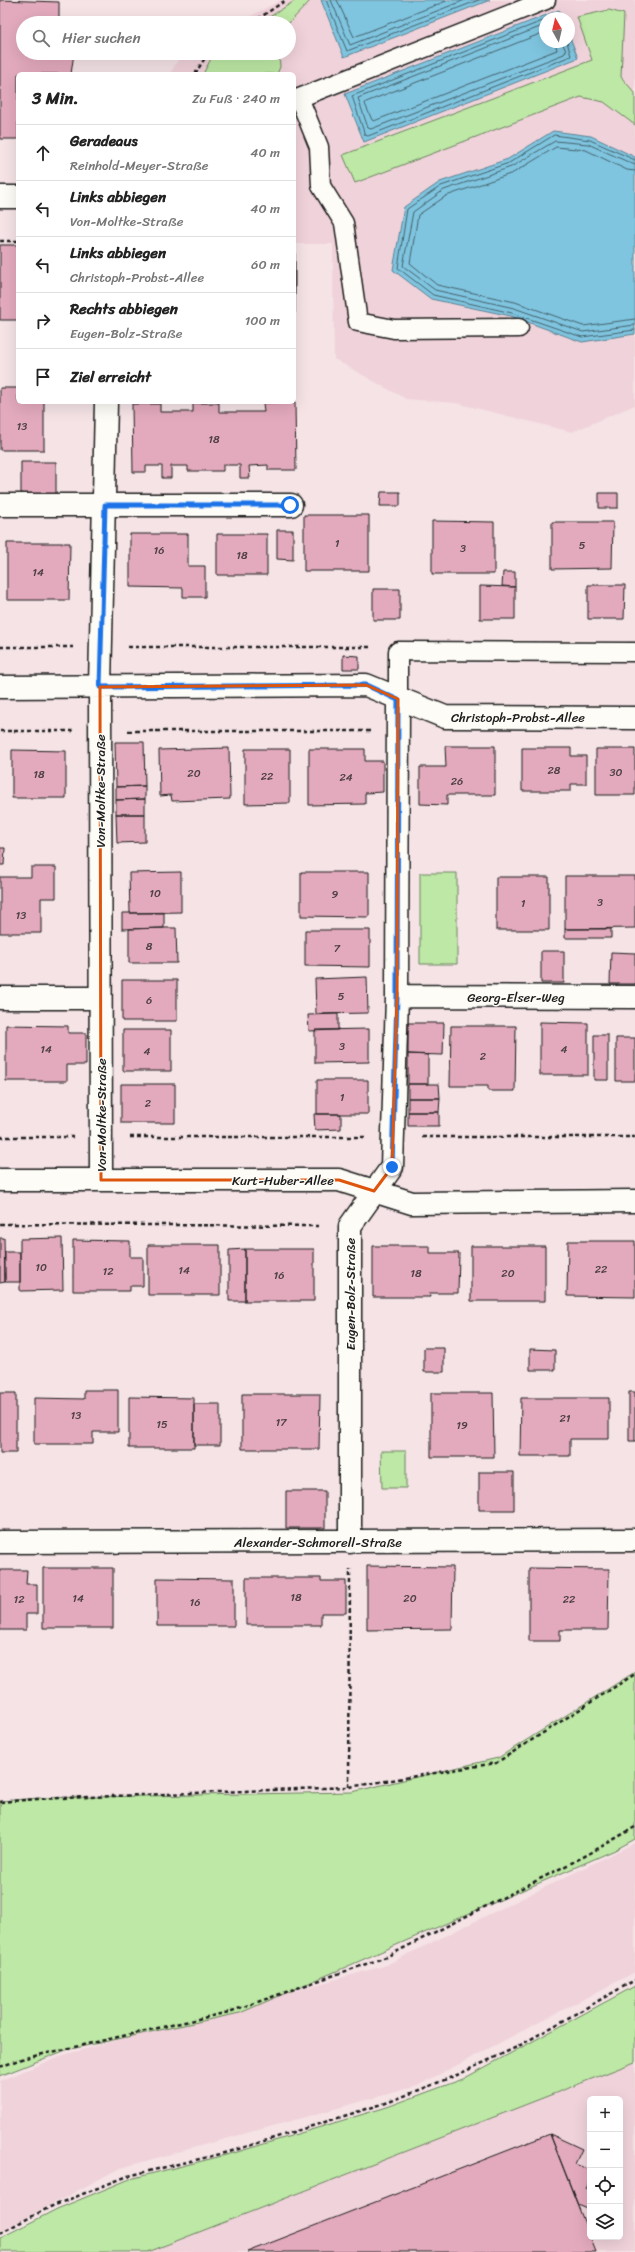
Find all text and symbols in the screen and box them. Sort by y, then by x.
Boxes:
north arrow [539,12,575,48]
search box [16,16,296,60]
text: Hier suchen [62,25,141,51]
icon: search [30,27,52,49]
text: 3 Min. [32,83,79,113]
text: Zu Fuß · 240 m [192,87,280,110]
text: Geradeaus [70,128,138,154]
text: 40 m [250,141,280,164]
icon: ahead [32,142,54,164]
text: Reinhold-Meyer-Straße [70,154,208,177]
text: Links abbiegen [70,184,166,210]
text: 40 m [250,197,280,220]
icon: left [32,198,54,220]
text: Von-Moltke-Straße [70,210,183,233]
text: Links abbiegen [70,240,166,266]
text: 60 m [251,253,280,276]
icon: left [32,254,54,276]
text: Christoph-Probst-Allee [70,266,204,289]
text: Rechts abbiegen [70,296,178,322]
text: 100 m [245,309,280,332]
icon: right [32,310,54,332]
text: Eugen-Bolz-Straße [70,322,182,345]
text: Ziel erreicht [70,364,151,390]
icon: arrive [32,366,54,388]
house number: 13 [17,417,27,436]
house number: 18 [208,430,220,449]
route start [281,496,299,514]
house number: 1 [335,534,340,553]
house number: 5 [579,536,586,555]
house number: 3 [460,539,466,558]
house number: 16 [154,541,164,560]
house number: 18 [236,546,248,565]
house number: 14 [32,563,44,582]
street label: Christoph-Probst-Allee [451,706,585,729]
street label: Von-Moltke-Straße [89,734,112,848]
house number: 28 [548,761,561,780]
house number: 30 [610,763,623,782]
house number: 20 [187,764,201,783]
house number: 18 [33,765,45,784]
house number: 22 [261,767,274,786]
house number: 24 [339,768,353,787]
house number: 26 [451,772,463,791]
house number: 10 [149,884,161,903]
house number: 9 [332,885,339,904]
house number: 3 [597,893,603,912]
house number: 1 [521,894,526,913]
house number: 13 [16,906,26,925]
house number: 8 [146,937,153,956]
house number: 7 [334,939,341,958]
street label: Georg-Elser-Weg [467,986,565,1009]
house number: 5 [338,987,345,1006]
house number: 6 [146,991,152,1010]
house number: 3 [339,1037,345,1056]
house number: 14 [40,1040,52,1059]
house number: 4 [561,1040,568,1059]
house number: 4 [144,1042,151,1061]
house number: 2 [480,1047,487,1066]
street label: Von-Moltke-Straße [90,1058,113,1172]
house number: 1 [340,1088,345,1107]
house number: 2 [145,1094,152,1113]
route end [383,1158,401,1176]
street label: Kurt-Huber-Allee [232,1169,334,1192]
street label: Eugen-Bolz-Straße [339,1237,362,1350]
house number: 10 [35,1258,47,1277]
house number: 22 [595,1260,608,1279]
house number: 14 [178,1261,190,1280]
house number: 12 [102,1262,114,1281]
house number: 18 [410,1264,422,1283]
house number: 20 [501,1264,515,1283]
house number: 16 [274,1266,284,1285]
house number: 13 [71,1406,81,1425]
house number: 21 [559,1409,571,1428]
house number: 17 [276,1413,287,1432]
house number: 15 [156,1415,168,1434]
house number: 19 [456,1416,468,1435]
street label: Alexander-Schmorell-Straße [233,1531,402,1554]
house number: 18 [290,1588,302,1607]
house number: 14 [72,1589,84,1608]
house number: 20 [403,1589,417,1608]
house number: 12 [13,1590,25,1609]
house number: 22 [563,1590,576,1609]
house number: 16 [190,1593,200,1612]
map controls [587,2096,623,2240]
button: + [587,2096,623,2132]
button: − [587,2132,623,2168]
button: locate [587,2168,623,2204]
button: layers [587,2204,623,2240]

